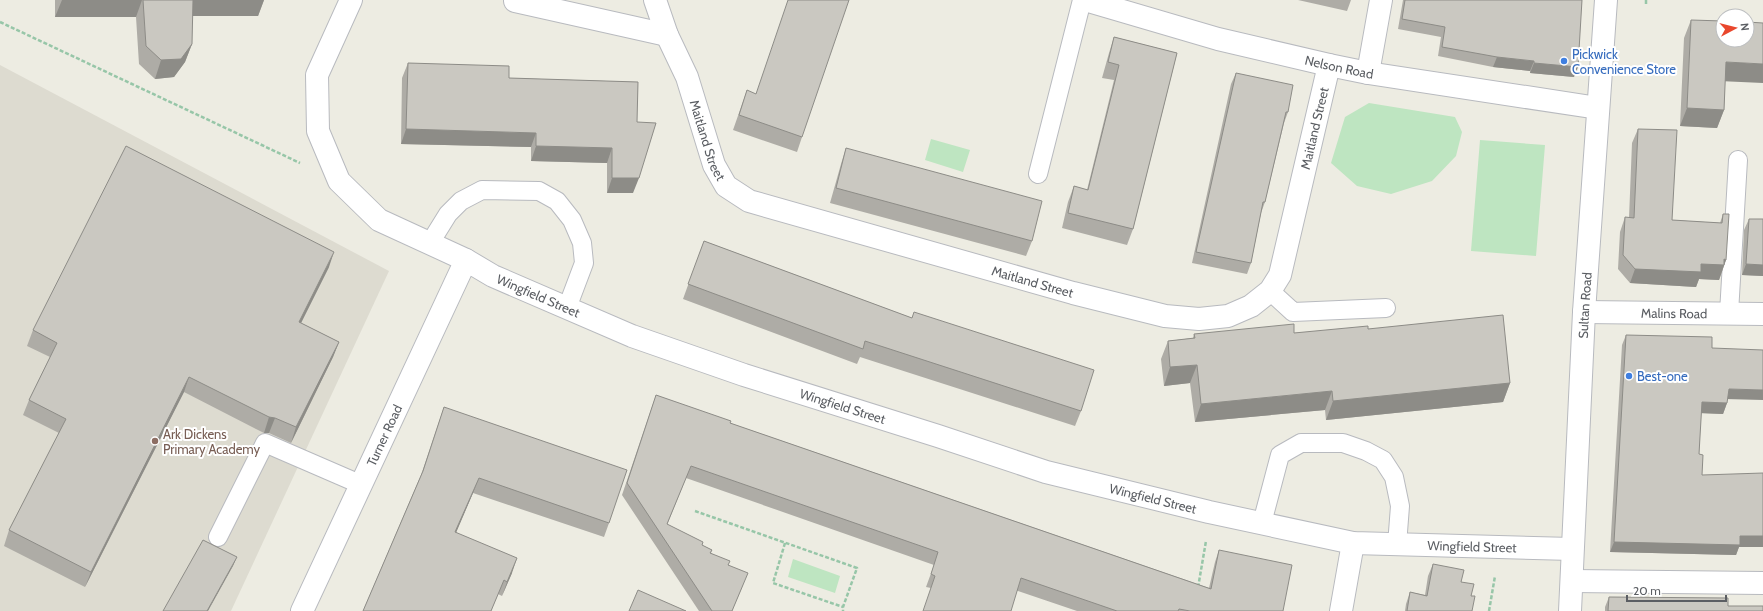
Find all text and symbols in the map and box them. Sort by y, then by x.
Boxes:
north arrow [1715,8,1755,48]
text: N [1738,22,1752,31]
place label: Pickwick Convenience Store [1572,46,1676,77]
street label: Nelson Road [1303,52,1375,82]
marker: Pickwick Convenience Store [1559,56,1569,66]
street label: Maitland Street [1297,85,1332,171]
street label: Maitland Street [687,98,729,184]
street label: Maitland Street [990,262,1076,301]
street label: Wingfield Street [494,271,583,321]
street label: Sultan Road [1575,272,1595,339]
street label: Malins Road [1641,305,1707,321]
place label: Best-one [1637,368,1688,384]
marker: Best-one [1624,371,1634,381]
street label: Wingfield Street [798,385,888,427]
street label: Turner Road [363,402,405,468]
place label: Ark Dickens Primary Academy [163,426,261,457]
marker: Ark Dickens Primary Academy [150,436,160,446]
street label: Wingfield Street [1108,480,1199,517]
street label: Wingfield Street [1427,537,1517,555]
scale bar [1627,577,1726,603]
text: 20 m [1633,583,1661,598]

